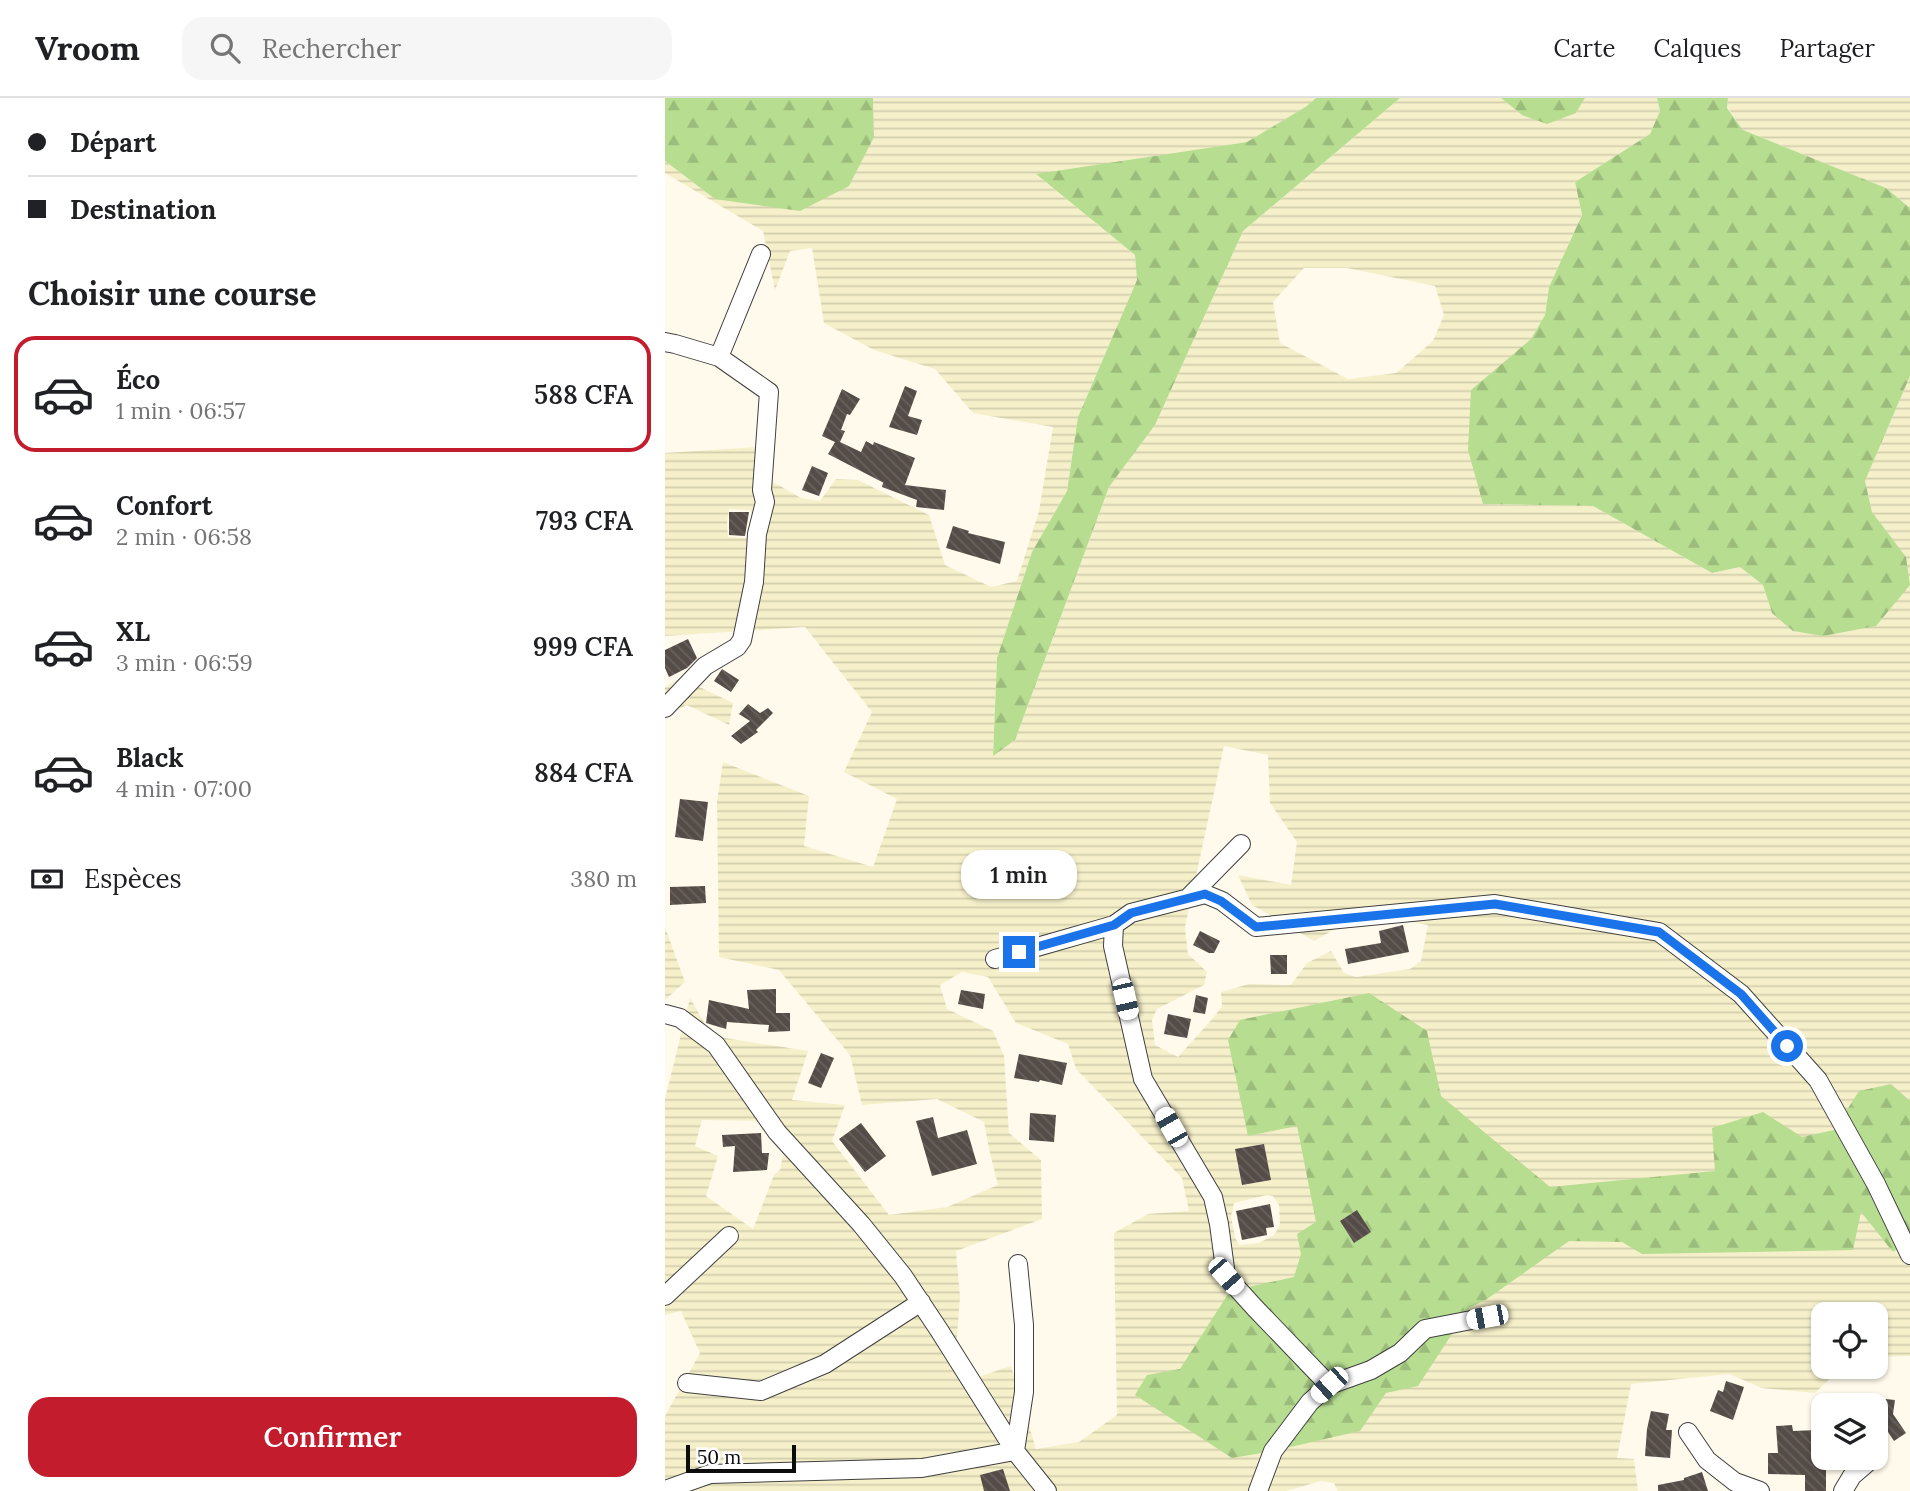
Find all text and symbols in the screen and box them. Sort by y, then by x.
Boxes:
search box [182,17,672,80]
text: Vroom [35,27,140,69]
icon: search [206,29,244,67]
text: Rechercher [262,32,401,65]
text: Carte [1553,33,1615,64]
text: Calques [1653,33,1741,64]
text: Partager [1779,33,1875,64]
text: Départ [70,126,156,159]
text: Destination [70,193,216,226]
text: Choisir une course [28,273,316,314]
icon: car [32,363,95,426]
text: Éco [116,363,160,396]
text: 588 CFA [534,378,633,411]
text: 1 min · 06:57 [116,396,246,425]
icon: car [32,489,95,552]
text: Confort [116,489,213,522]
text: 793 CFA [536,504,633,537]
text: 2 min · 06:58 [116,522,252,551]
icon: car [32,615,95,678]
text: XL [116,615,150,648]
text: 999 CFA [533,630,633,663]
text: 3 min · 06:59 [116,648,253,677]
icon: car [32,741,95,804]
text: Black [116,741,184,774]
text: 884 CFA [534,756,633,789]
text: 4 min · 07:00 [116,774,252,803]
callout: 1 min [961,850,1077,900]
icon: cash [28,860,66,898]
text: 1 min [990,860,1048,889]
text: Espèces [84,862,182,895]
text: 380 m [570,864,637,893]
route end [1003,936,1035,968]
car [1111,976,1140,1022]
route start [1771,1030,1803,1062]
car [1152,1104,1191,1150]
car [1205,1253,1248,1299]
map controls [1811,1302,1888,1470]
button: locate [1811,1302,1888,1379]
car [1465,1303,1510,1331]
car [1307,1363,1352,1407]
button: layers [1811,1393,1888,1470]
button: Confirmer [28,1397,637,1477]
scale bar [686,1442,796,1474]
text: 50 m [697,1445,741,1469]

